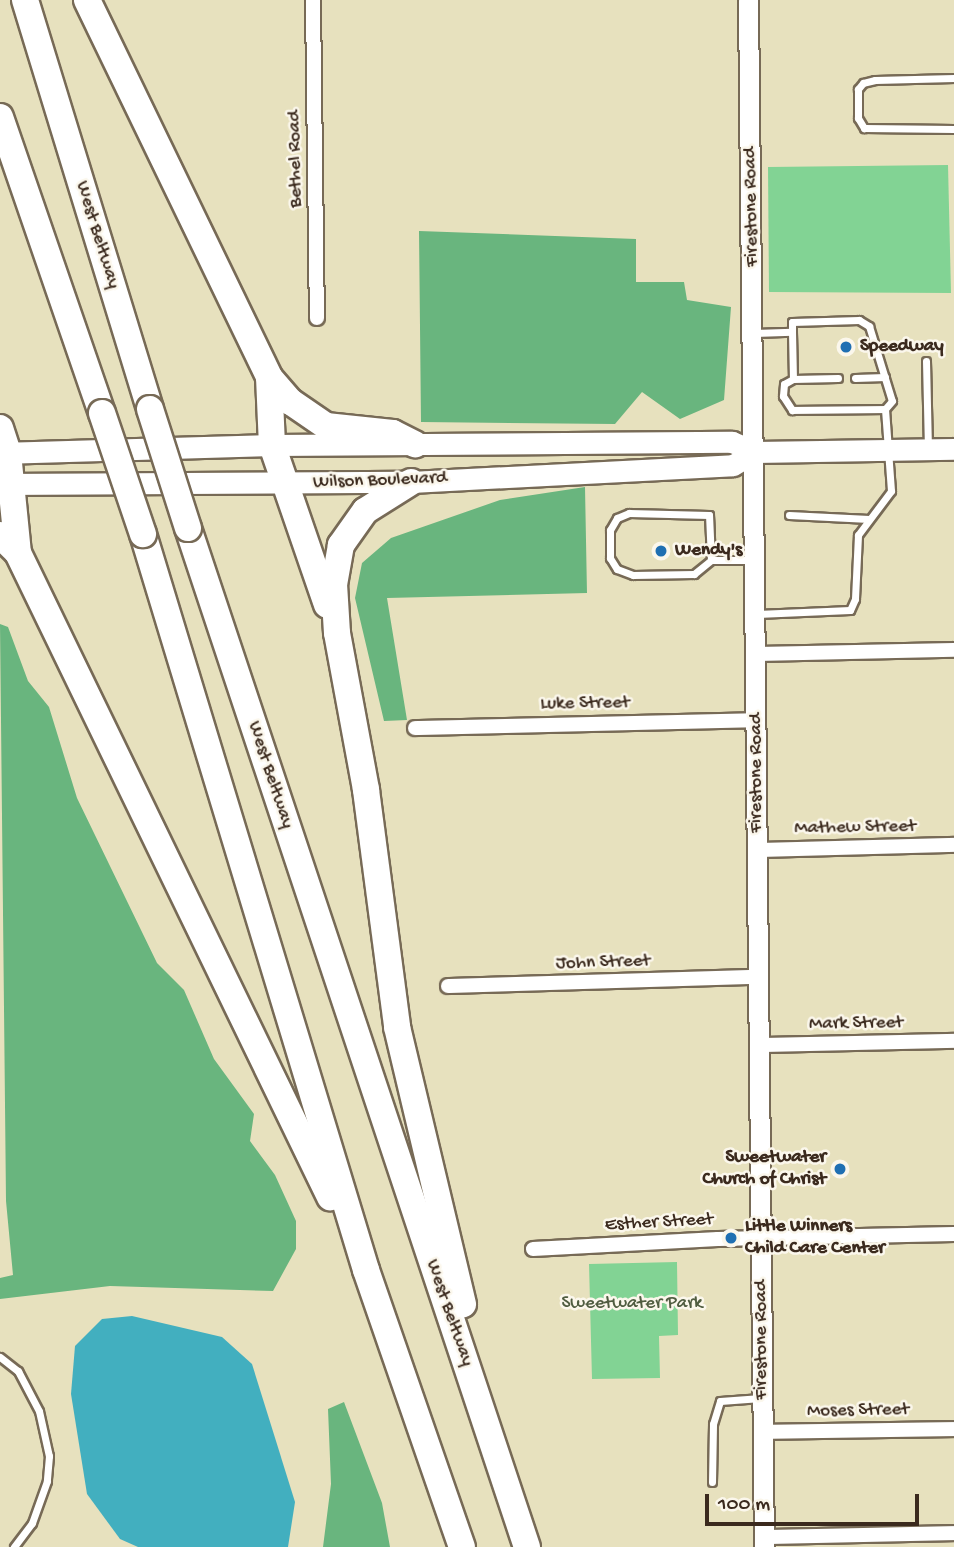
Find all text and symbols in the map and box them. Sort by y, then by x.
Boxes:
street label: Bethel Road [284,110,308,208]
street label: Firestone Road [740,147,764,267]
street label: West Beltway [70,178,124,292]
place label: Speedway [860,336,944,358]
marker: Speedway [838,339,854,355]
street label: Wilson Boulevard [313,467,447,495]
place label: Wendy's [675,540,742,562]
marker: Wendy's [653,543,669,559]
street label: Luke Street [540,692,630,716]
street label: Firestone Road [746,713,768,833]
street label: West Beltway [242,719,298,831]
street label: Mathew Street [794,816,916,840]
street label: John Street [555,950,651,976]
street label: Mark Street [809,1012,903,1036]
place label: Sweetwater Church of Christ [702,1147,826,1191]
marker: Sweetwater Church of Christ [832,1161,848,1177]
street label: Esther Street [604,1209,714,1237]
place label: Little Winners Child Care Center [745,1216,885,1260]
marker: Little Winners Child Care Center [723,1230,739,1246]
street label: West Beltway [420,1257,478,1369]
street label: Firestone Road [751,1280,773,1400]
park label: Sweetwater Park [561,1293,703,1315]
street label: Moses Street [807,1399,909,1423]
scale bar [709,1480,922,1524]
text: 100 m [718,1493,770,1518]

